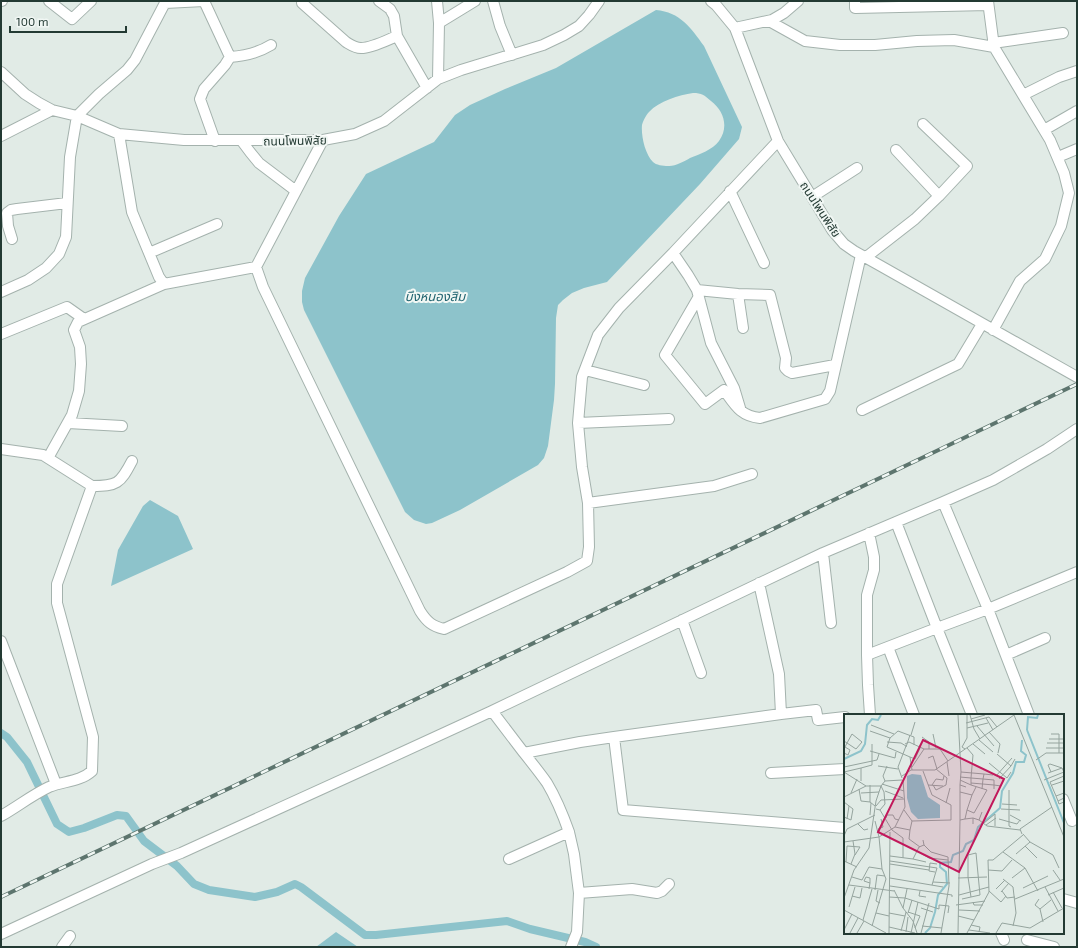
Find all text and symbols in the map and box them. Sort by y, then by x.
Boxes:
scale bar [10,8,126,34]
text: 100 m [16,14,48,28]
street label: ถนนโพนพิสัย [263,132,327,148]
street label: ถนนโพนพิสัย [798,179,844,239]
water label: บึงหนองสิม [405,288,466,304]
inset map [844,714,1064,934]

